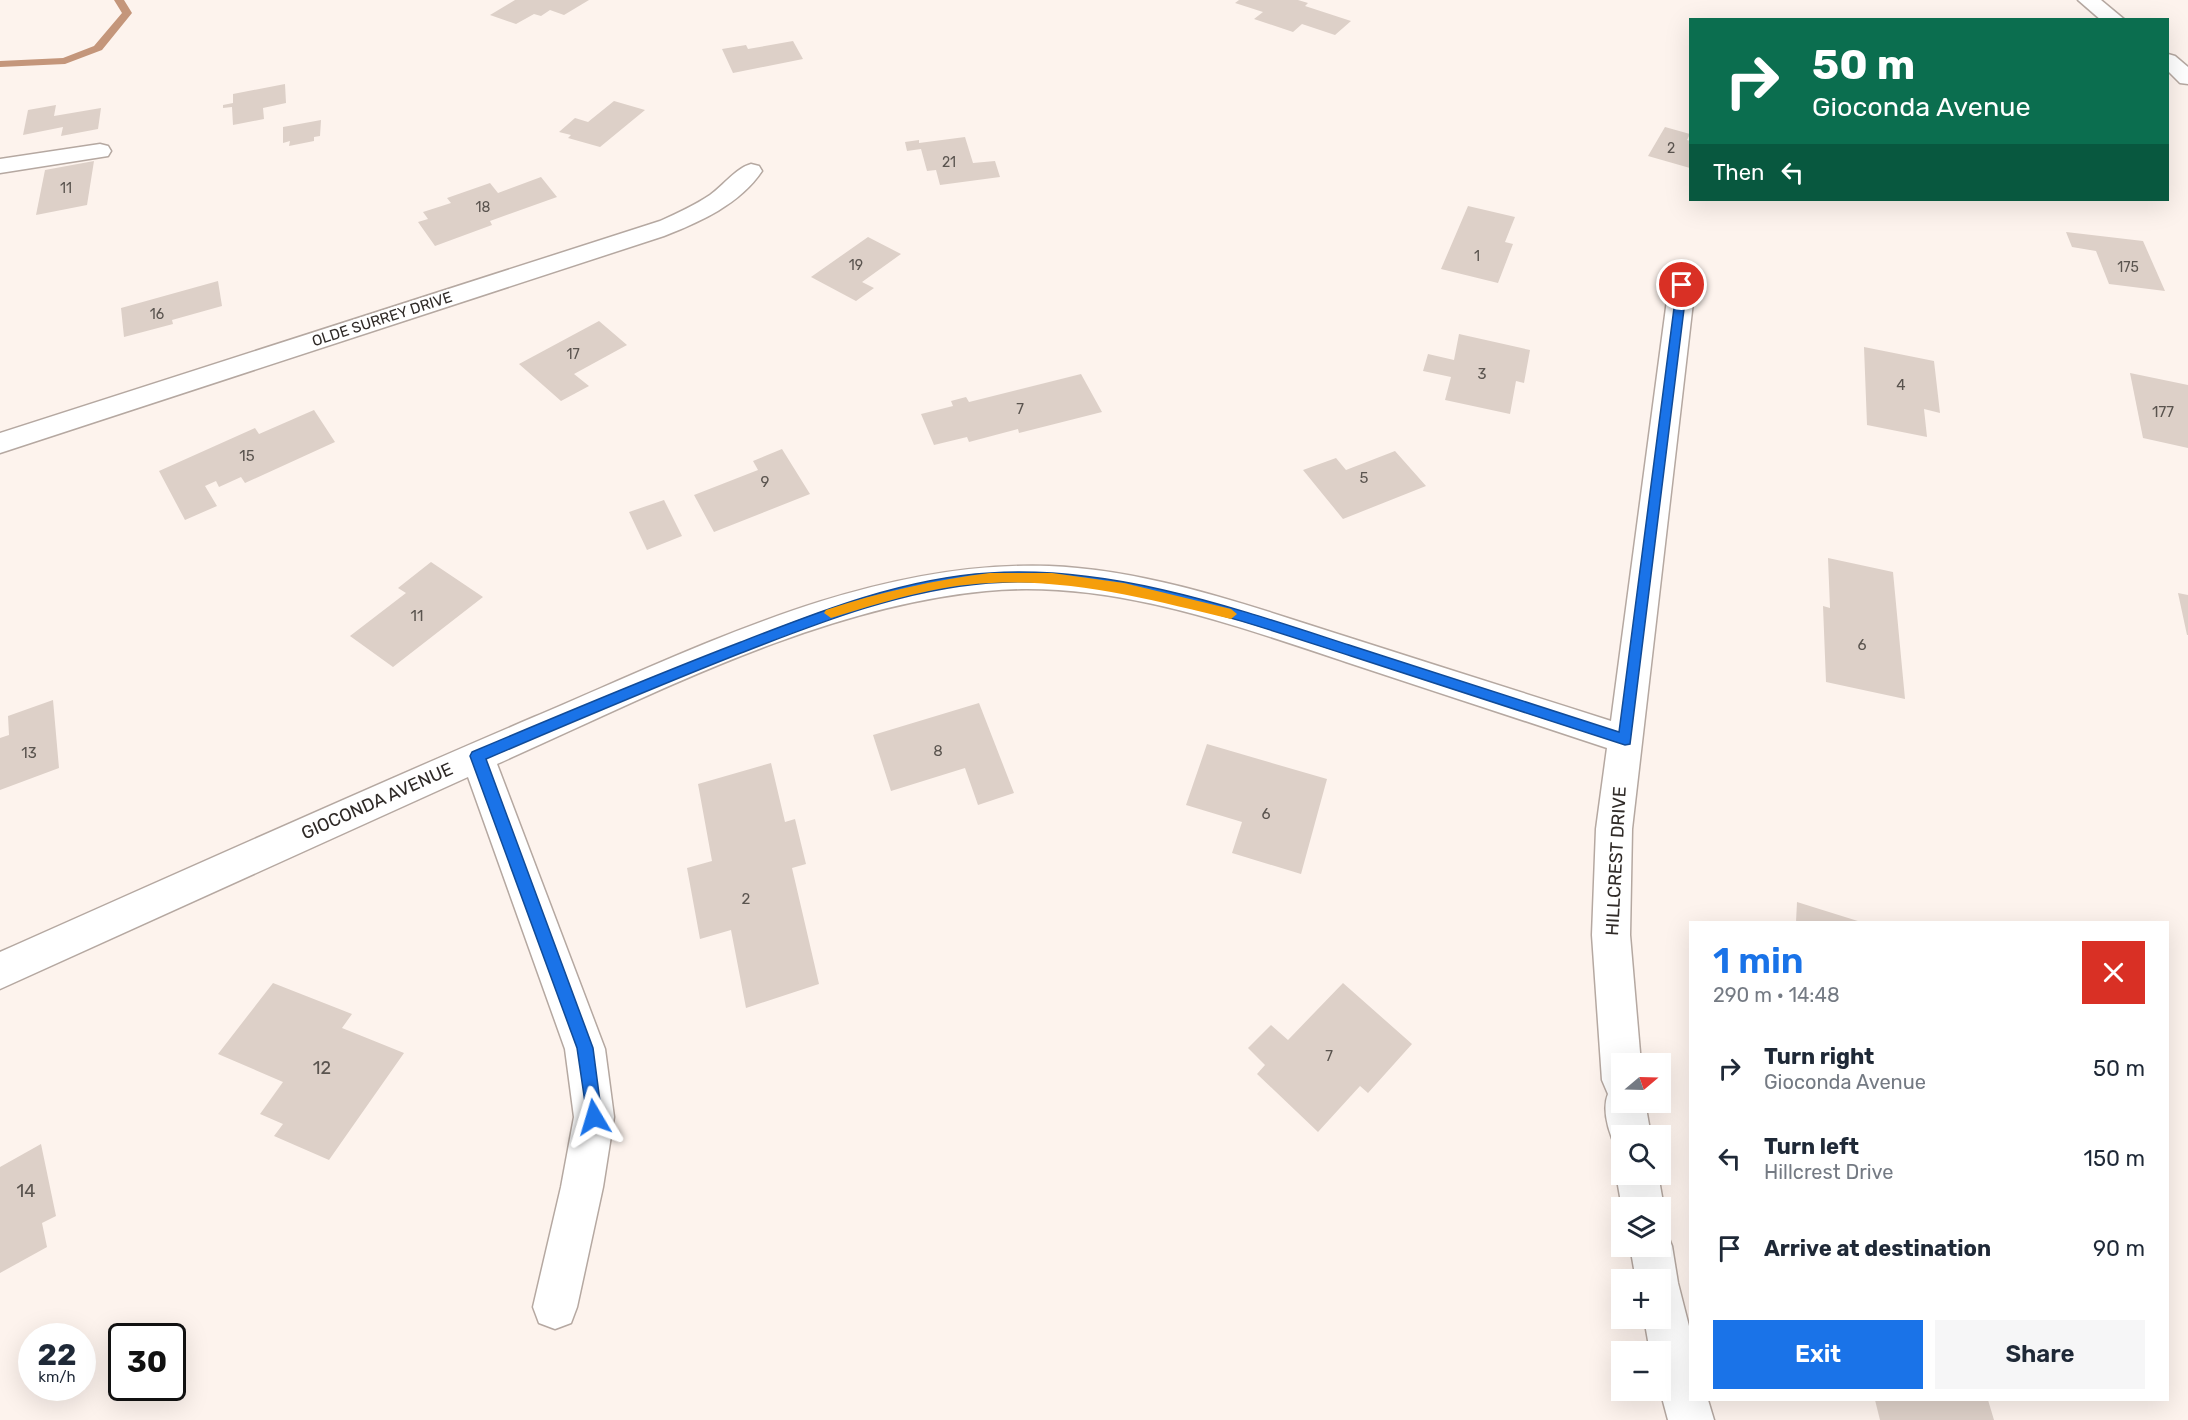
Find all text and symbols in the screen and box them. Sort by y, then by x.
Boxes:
text: 50 m [1812,40,1915,90]
icon: right [1713,42,1791,120]
text: Gioconda Avenue [1812,91,2031,123]
house number: 2 [1667,140,1675,157]
house number: 21 [942,154,956,171]
icon: left [1776,156,1809,189]
text: Then [1713,159,1764,186]
house number: 11 [60,180,72,197]
house number: 18 [476,199,491,216]
house number: 1 [1474,248,1480,265]
house number: 19 [849,257,863,274]
pin [1656,259,1707,310]
house number: 175 [2117,259,2139,276]
icon: arrive [1665,268,1698,301]
street label: OLDE SURREY DRIVE [310,288,454,350]
house number: 16 [150,306,164,323]
house number: 17 [566,346,580,363]
house number: 3 [1477,365,1487,383]
house number: 4 [1896,376,1906,394]
house number: 7 [1016,400,1024,418]
house number: 177 [2152,403,2174,421]
house number: 15 [239,447,255,465]
house number: 5 [1360,469,1369,487]
house number: 9 [761,473,770,491]
house number: 11 [411,607,423,625]
house number: 6 [1857,636,1867,654]
house number: 8 [933,742,943,760]
house number: 13 [21,744,37,762]
street label: GIOCONDA AVENUE [298,758,456,844]
street label: HILLCREST DRIVE [1601,786,1631,936]
house number: 6 [1261,805,1271,823]
house number: 2 [742,890,751,908]
text: 1 min [1713,939,1804,982]
button: close [2082,941,2145,1004]
text: 290 m · 14:48 [1713,983,1840,1007]
text: Turn right [1764,1043,1874,1070]
house number: 7 [1325,1047,1333,1065]
icon: right [1713,1052,1746,1085]
north arrow [1611,1053,1671,1113]
map controls [1611,1053,1671,1401]
text: 50 m [2093,1055,2145,1082]
house number: 12 [313,1057,331,1079]
text: Gioconda Avenue [1764,1070,1926,1094]
position arrow [562,1085,626,1149]
button: search [1611,1125,1671,1185]
text: Turn left [1764,1133,1859,1160]
icon: left [1713,1142,1746,1175]
text: 150 m [2084,1145,2145,1172]
text: Hillcrest Drive [1764,1160,1894,1184]
house number: 14 [17,1180,35,1202]
button: layers [1611,1197,1671,1257]
icon: arrive [1713,1232,1746,1265]
text: Arrive at destination [1764,1235,1991,1262]
text: 90 m [2093,1235,2145,1262]
button: + [1611,1269,1671,1329]
button: Exit [1713,1320,1923,1389]
button: Share [1935,1320,2145,1389]
speed limit sign: 30 [108,1323,186,1401]
text: 22 [38,1337,77,1373]
button: − [1611,1341,1671,1401]
text: km/h [38,1368,76,1386]

